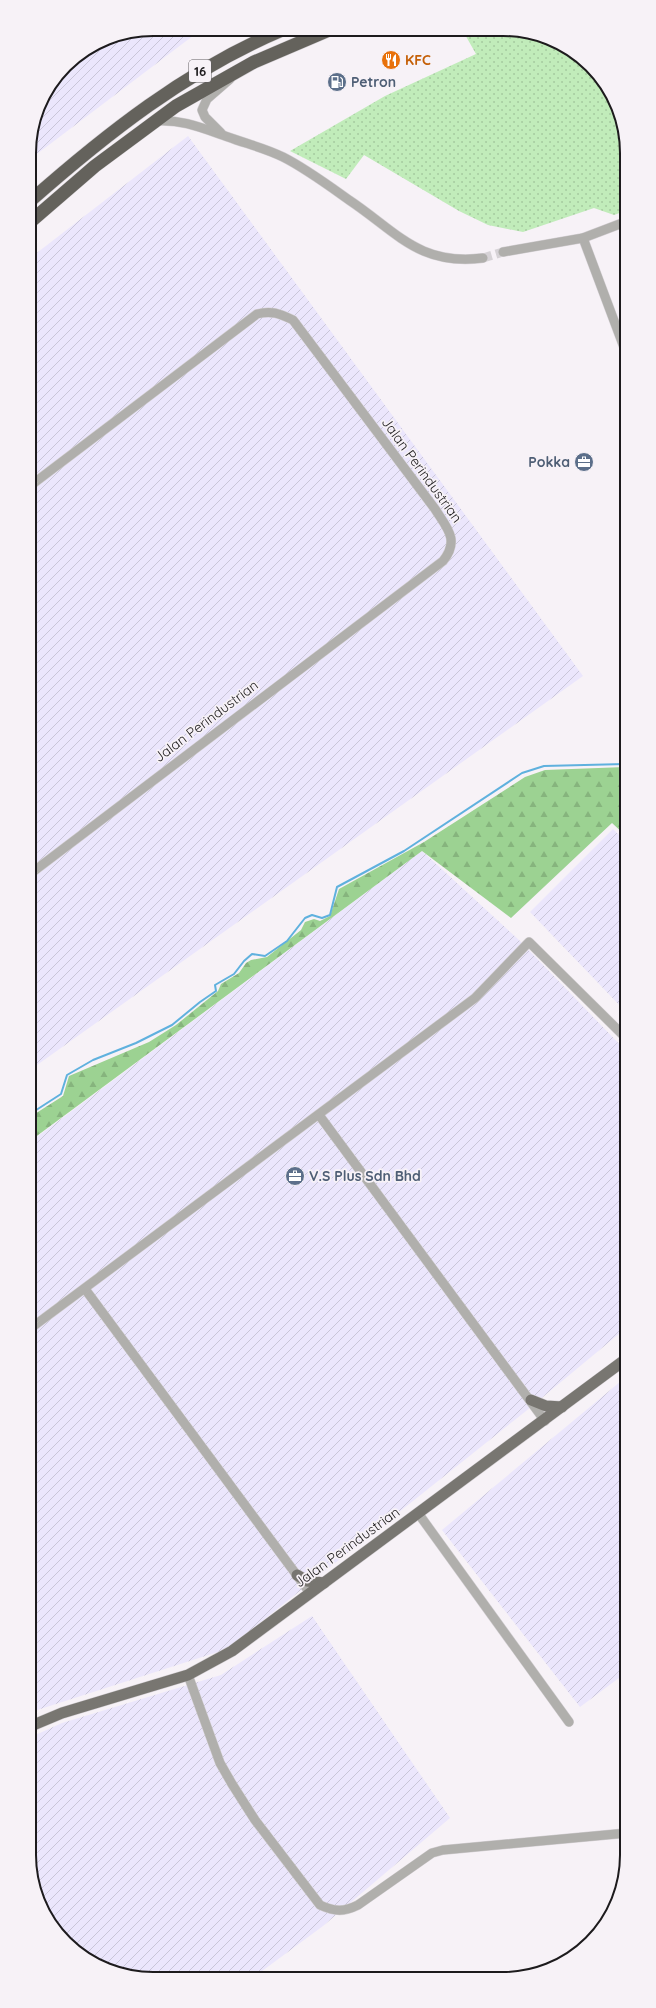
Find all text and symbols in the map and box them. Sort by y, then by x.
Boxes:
restaurant icon: KFC [380,49,402,71]
place label: KFC [405,51,431,69]
road number: 16 [189,60,211,82]
fuel station icon: Petron [326,71,348,93]
place label: Petron [351,73,396,91]
street label: Jalan Perindustrian [378,414,466,526]
office icon: Pokka [573,451,595,473]
place label: Pokka [528,453,570,471]
street label: Jalan Perindustrian [150,676,262,766]
office icon: V.S Plus Sdn Bhd [284,1165,306,1187]
place label: V.S Plus Sdn Bhd [309,1167,421,1185]
street label: Jalan Perindustrian [291,1503,403,1591]

